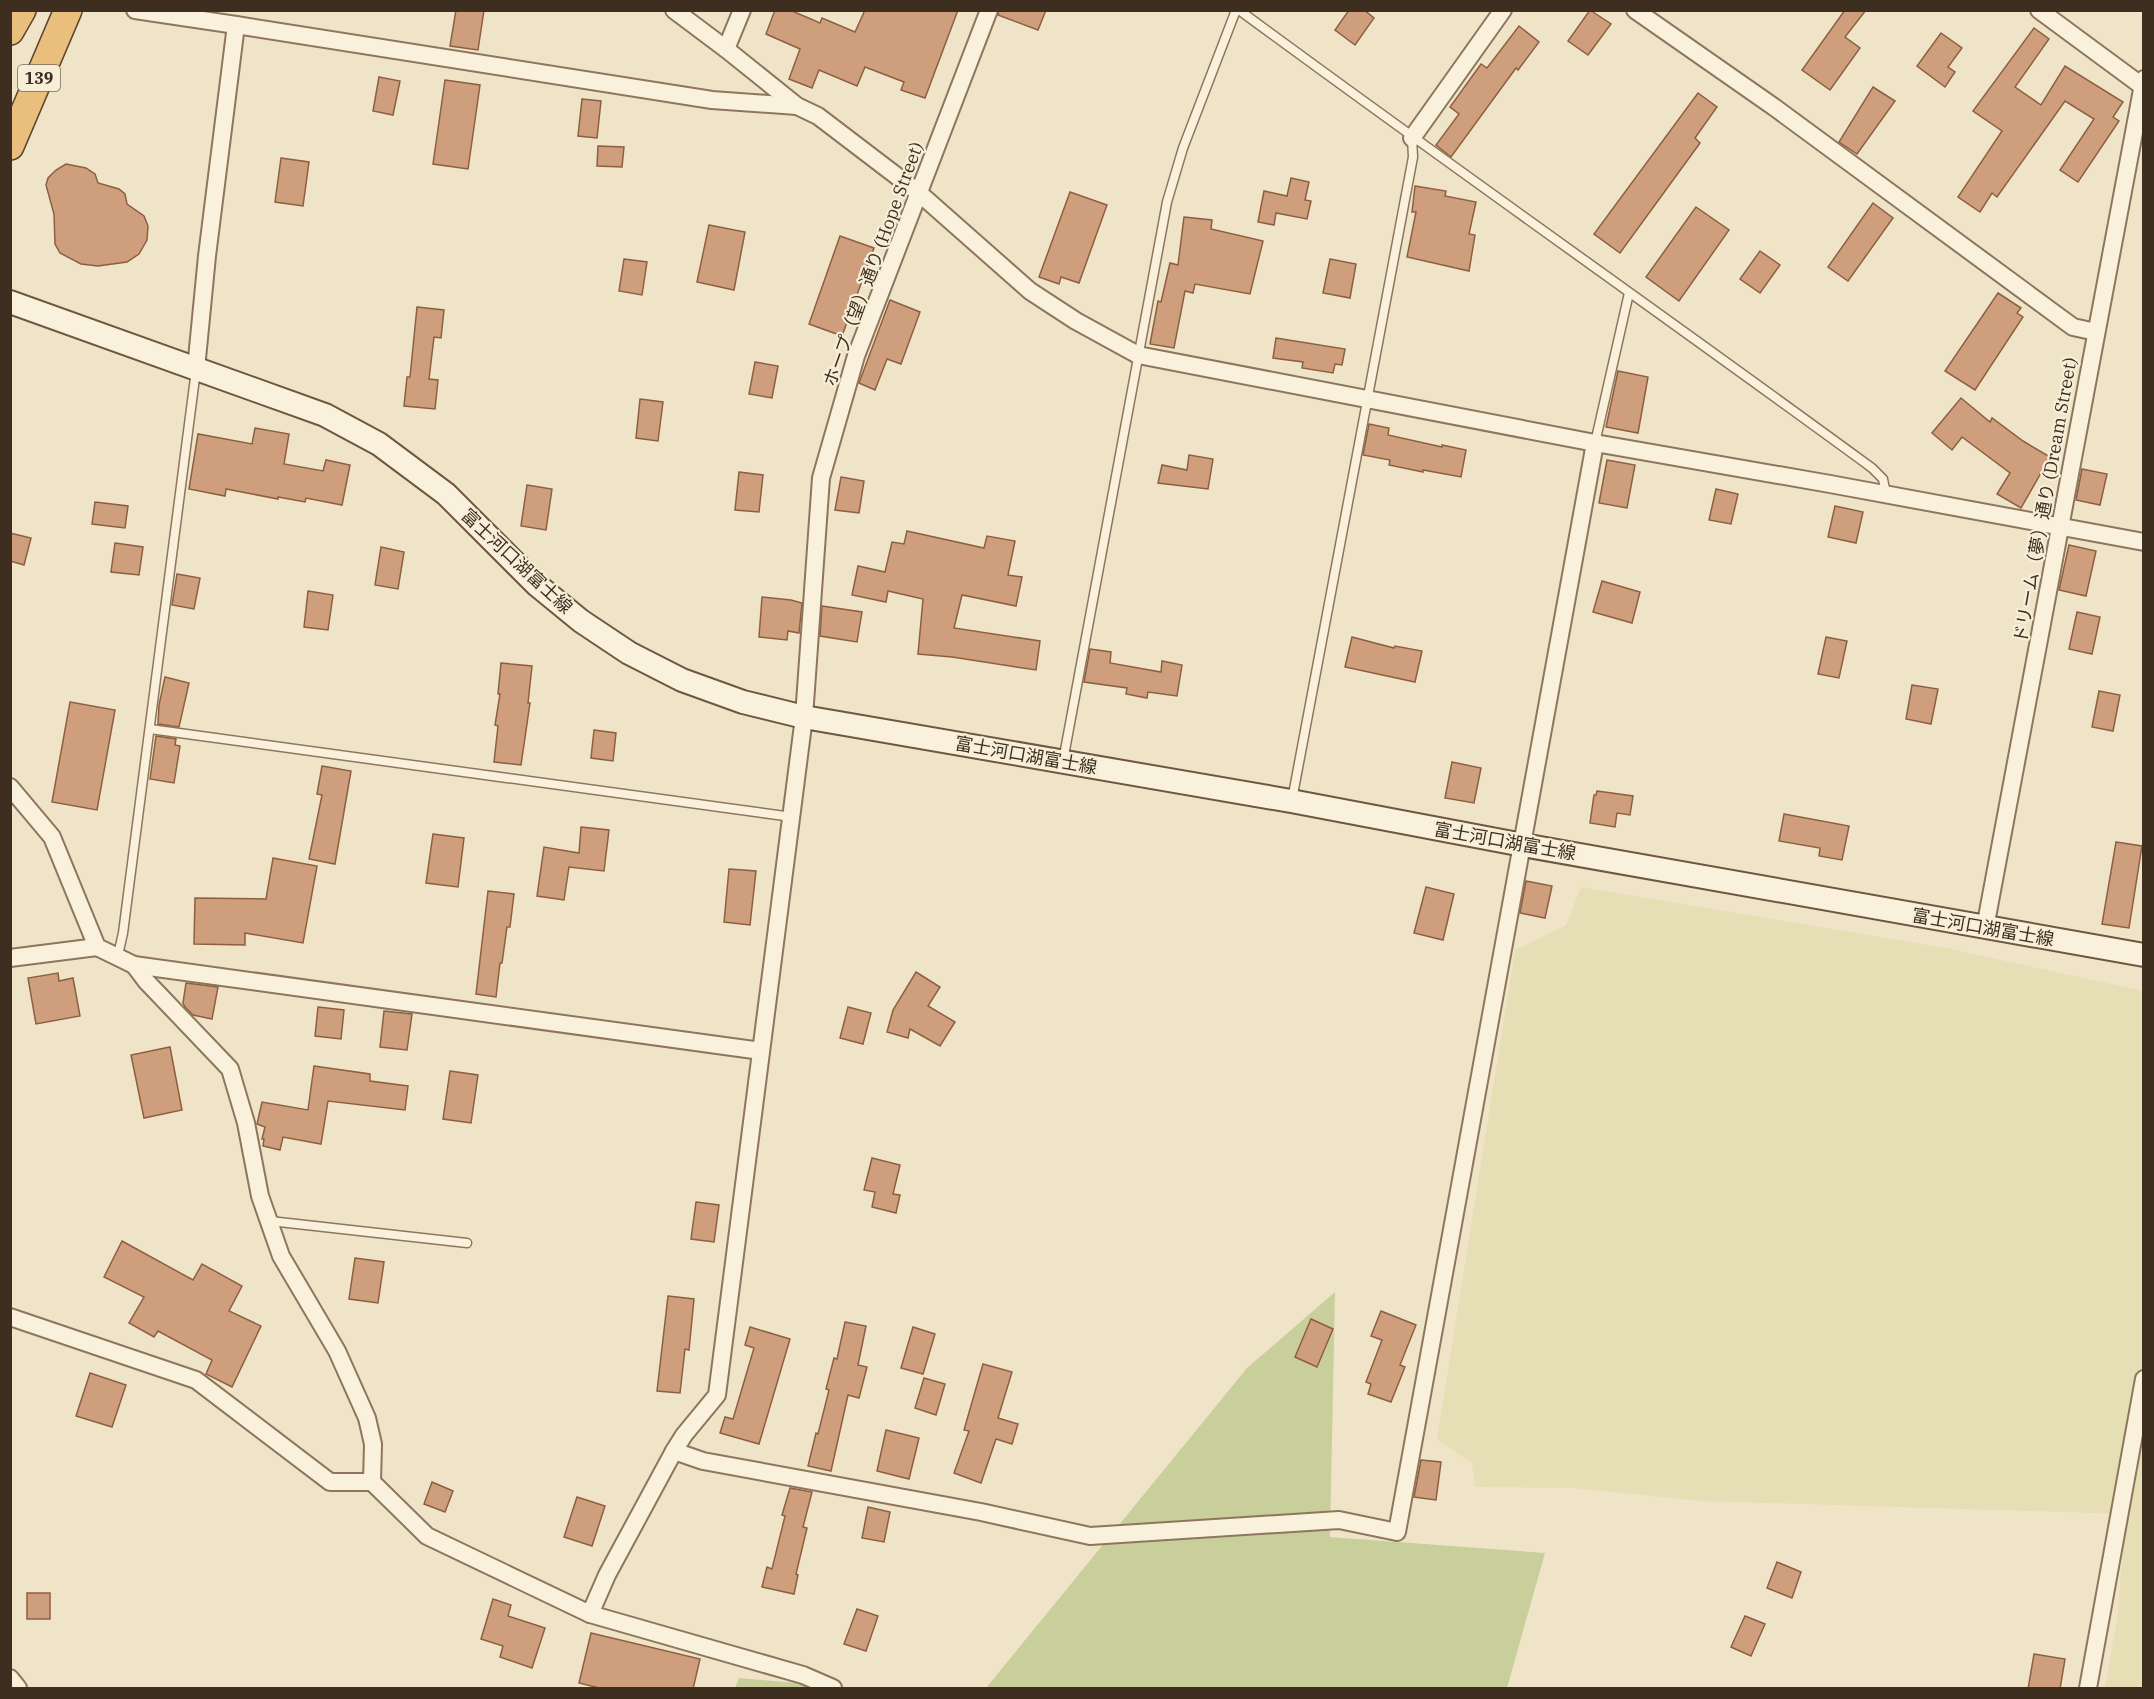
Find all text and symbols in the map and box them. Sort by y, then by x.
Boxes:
road number: 139 [18,65,60,91]
street label: ホープ（望）通り (Hope Street) [818,138,928,390]
street label: ドリーム（夢）通り (Dream Street) [2009,355,2081,645]
street label: 富士河口湖富士線 [456,503,578,619]
street label: 富士河口湖富士線 [953,731,1099,779]
street label: 富士河口湖富士線 [1432,817,1578,865]
street label: 富士河口湖富士線 [1910,903,2056,951]

